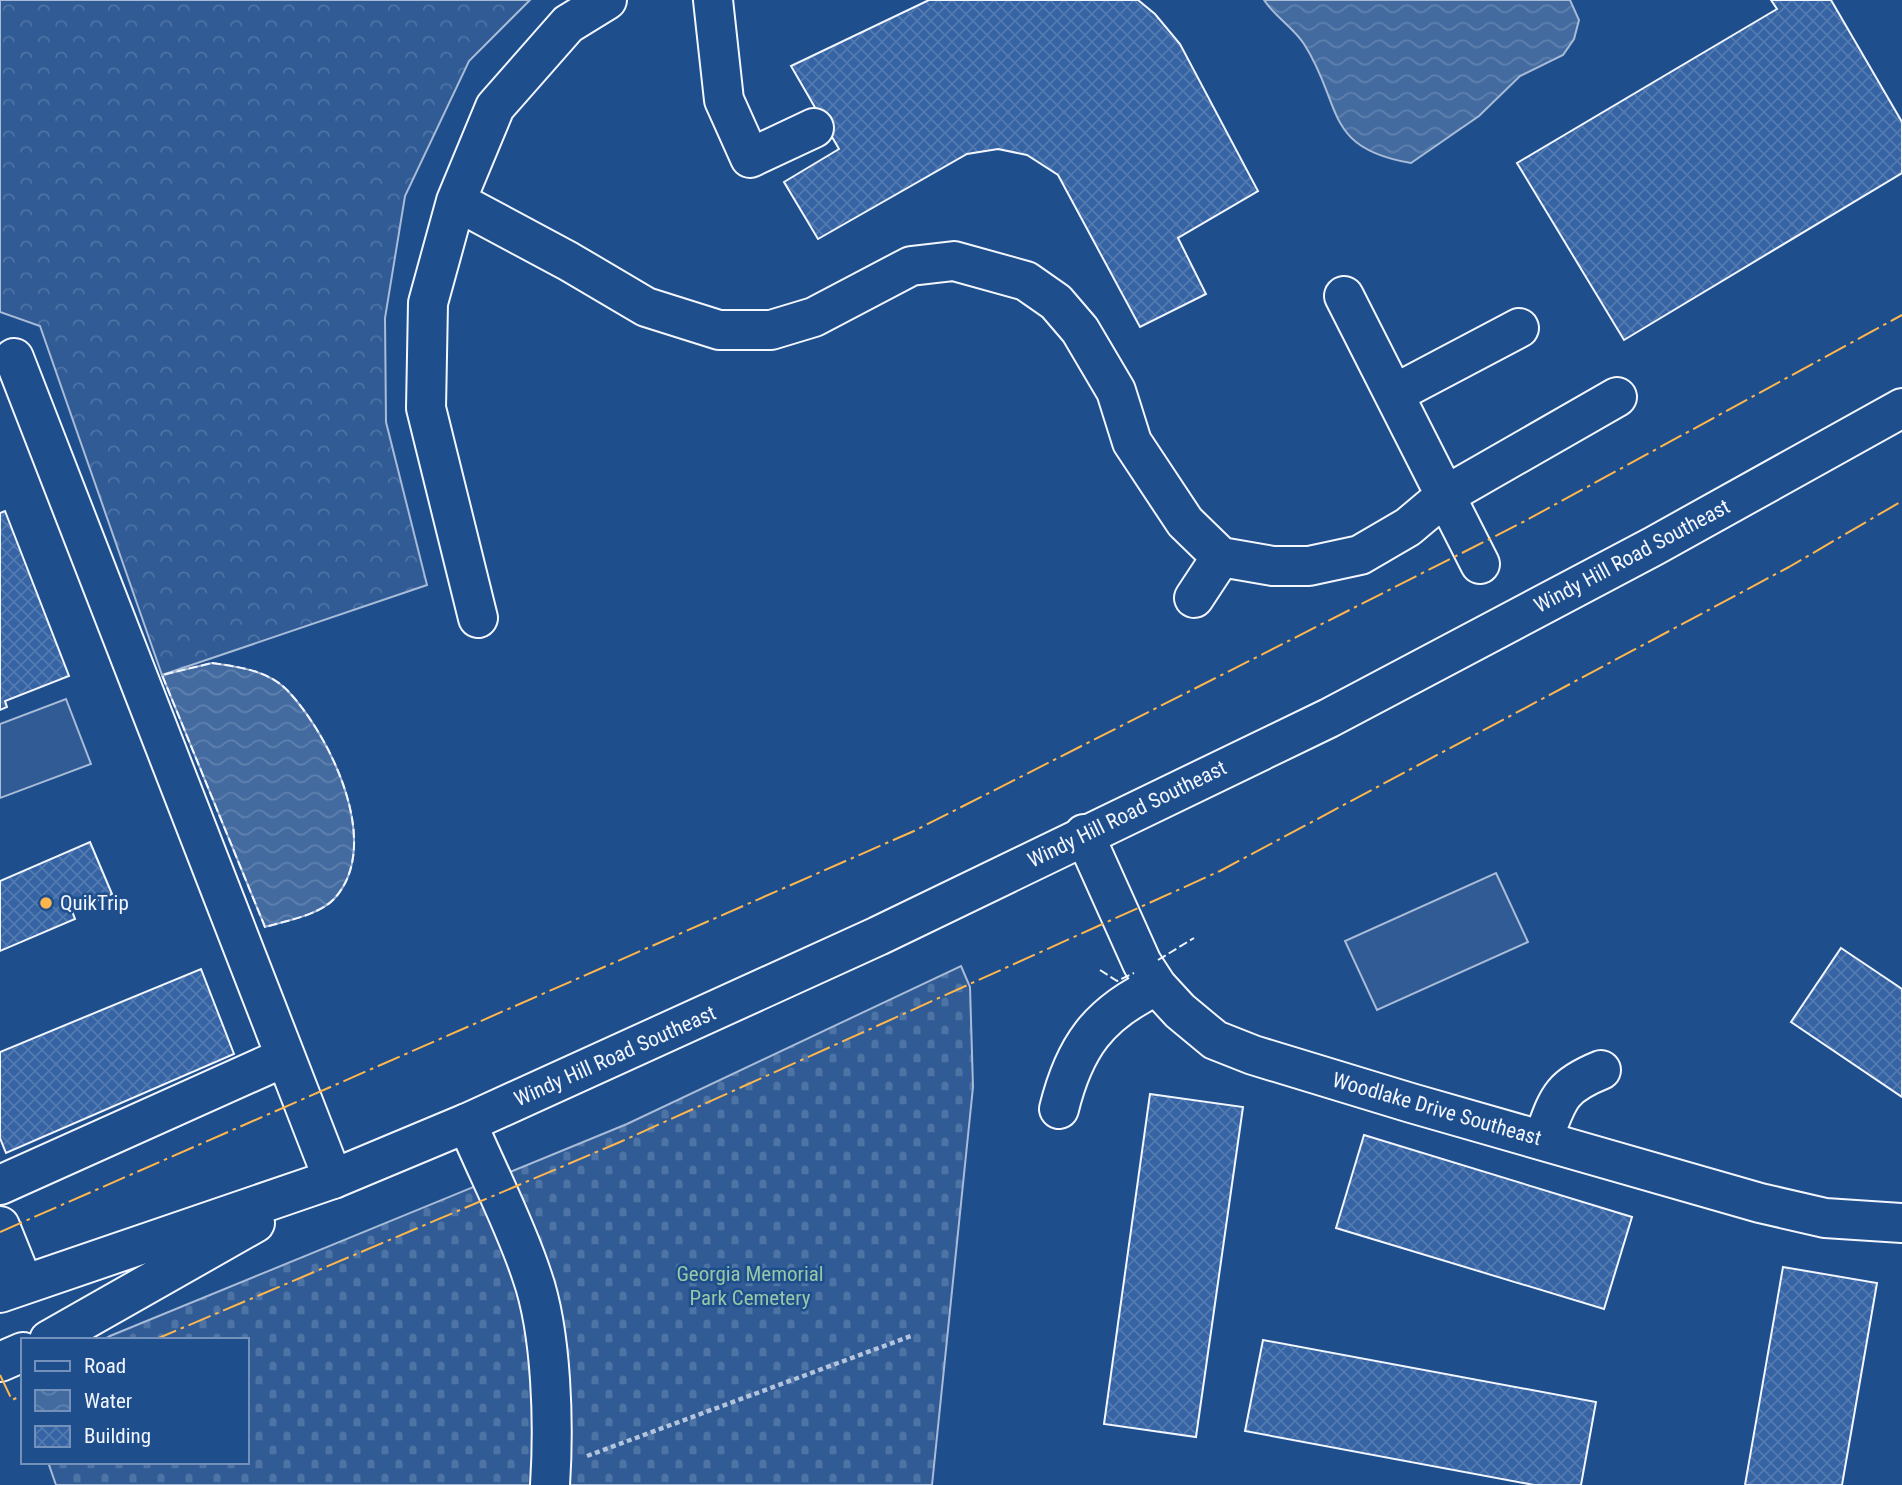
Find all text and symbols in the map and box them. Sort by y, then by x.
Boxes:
street label: Windy Hill Road Southeast [1530,494,1734,618]
street label: Windy Hill Road Southeast [1024,755,1230,873]
place label: QuikTrip [60,891,129,915]
marker: QuikTrip [38,895,54,911]
street label: Windy Hill Road Southeast [511,1001,719,1111]
street label: Woodlake Drive Southeast [1330,1068,1544,1150]
park label: Georgia Memorial Park Cemetery [676,1262,824,1310]
legend [21,1338,248,1464]
text: Road [84,1354,126,1378]
text: Water [84,1389,132,1413]
text: Building [84,1424,151,1448]

